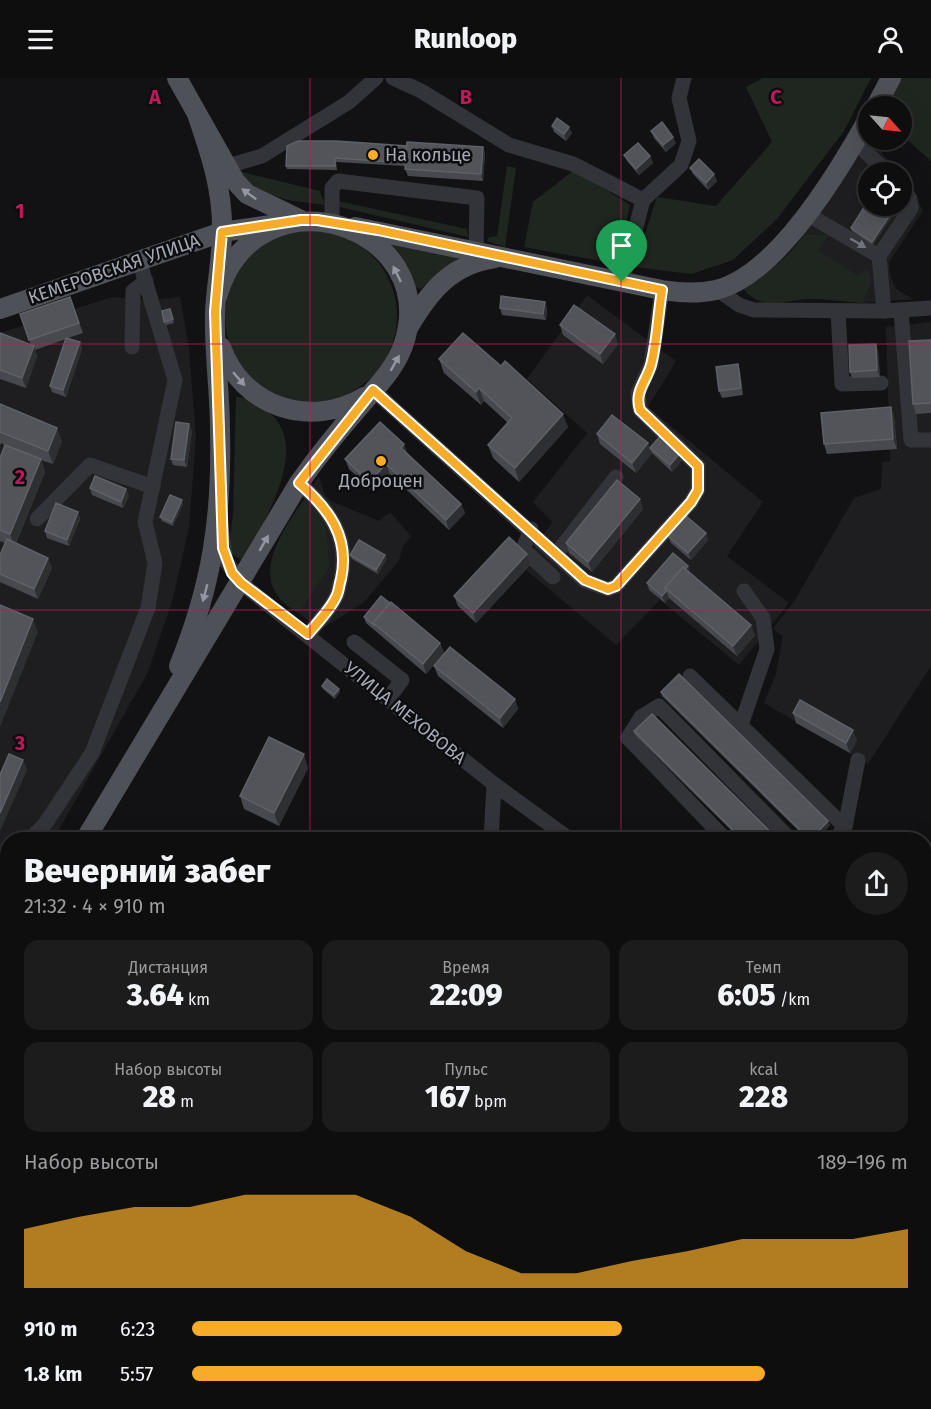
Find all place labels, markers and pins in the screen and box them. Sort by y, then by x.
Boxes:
place label: На кольце [385,144,471,166]
marker: На кольце [366,148,380,162]
pin [596,220,647,282]
marker: Доброцен [374,454,388,468]
place label: Доброцен [338,470,423,492]

